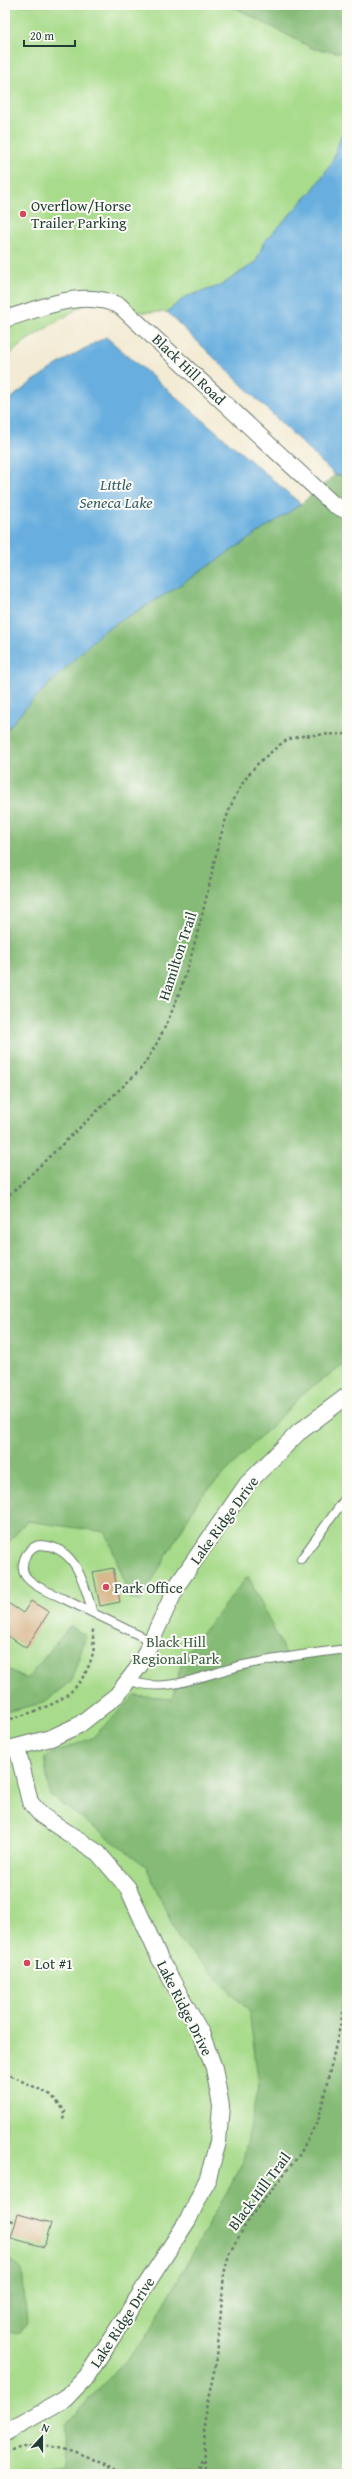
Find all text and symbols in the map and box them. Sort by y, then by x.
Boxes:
scale bar [24,22,75,48]
text: 20 m [30,27,54,44]
place label: Overflow/Horse Trailer Parking [31,195,131,233]
marker: Overflow/Horse Trailer Parking [18,209,28,219]
street label: Black Hill Road [148,329,230,409]
water label: Little Seneca Lake [79,472,153,514]
street label: Hamilton Trail [153,909,201,1003]
street label: Lake Ridge Drive [185,1472,263,1568]
place label: Park Office [114,1577,183,1598]
marker: Park Office [101,1582,111,1592]
park label: Black Hill Regional Park [133,1631,220,1669]
place label: Lot #1 [35,1953,73,1974]
street label: Lake Ridge Drive [152,1957,218,2059]
marker: Lot #1 [22,1958,32,1968]
street label: Black Hill Trail [223,2148,295,2234]
street label: Lake Ridge Drive [85,2273,159,2371]
north arrow [22,2417,62,2457]
text: N [39,2419,52,2437]

